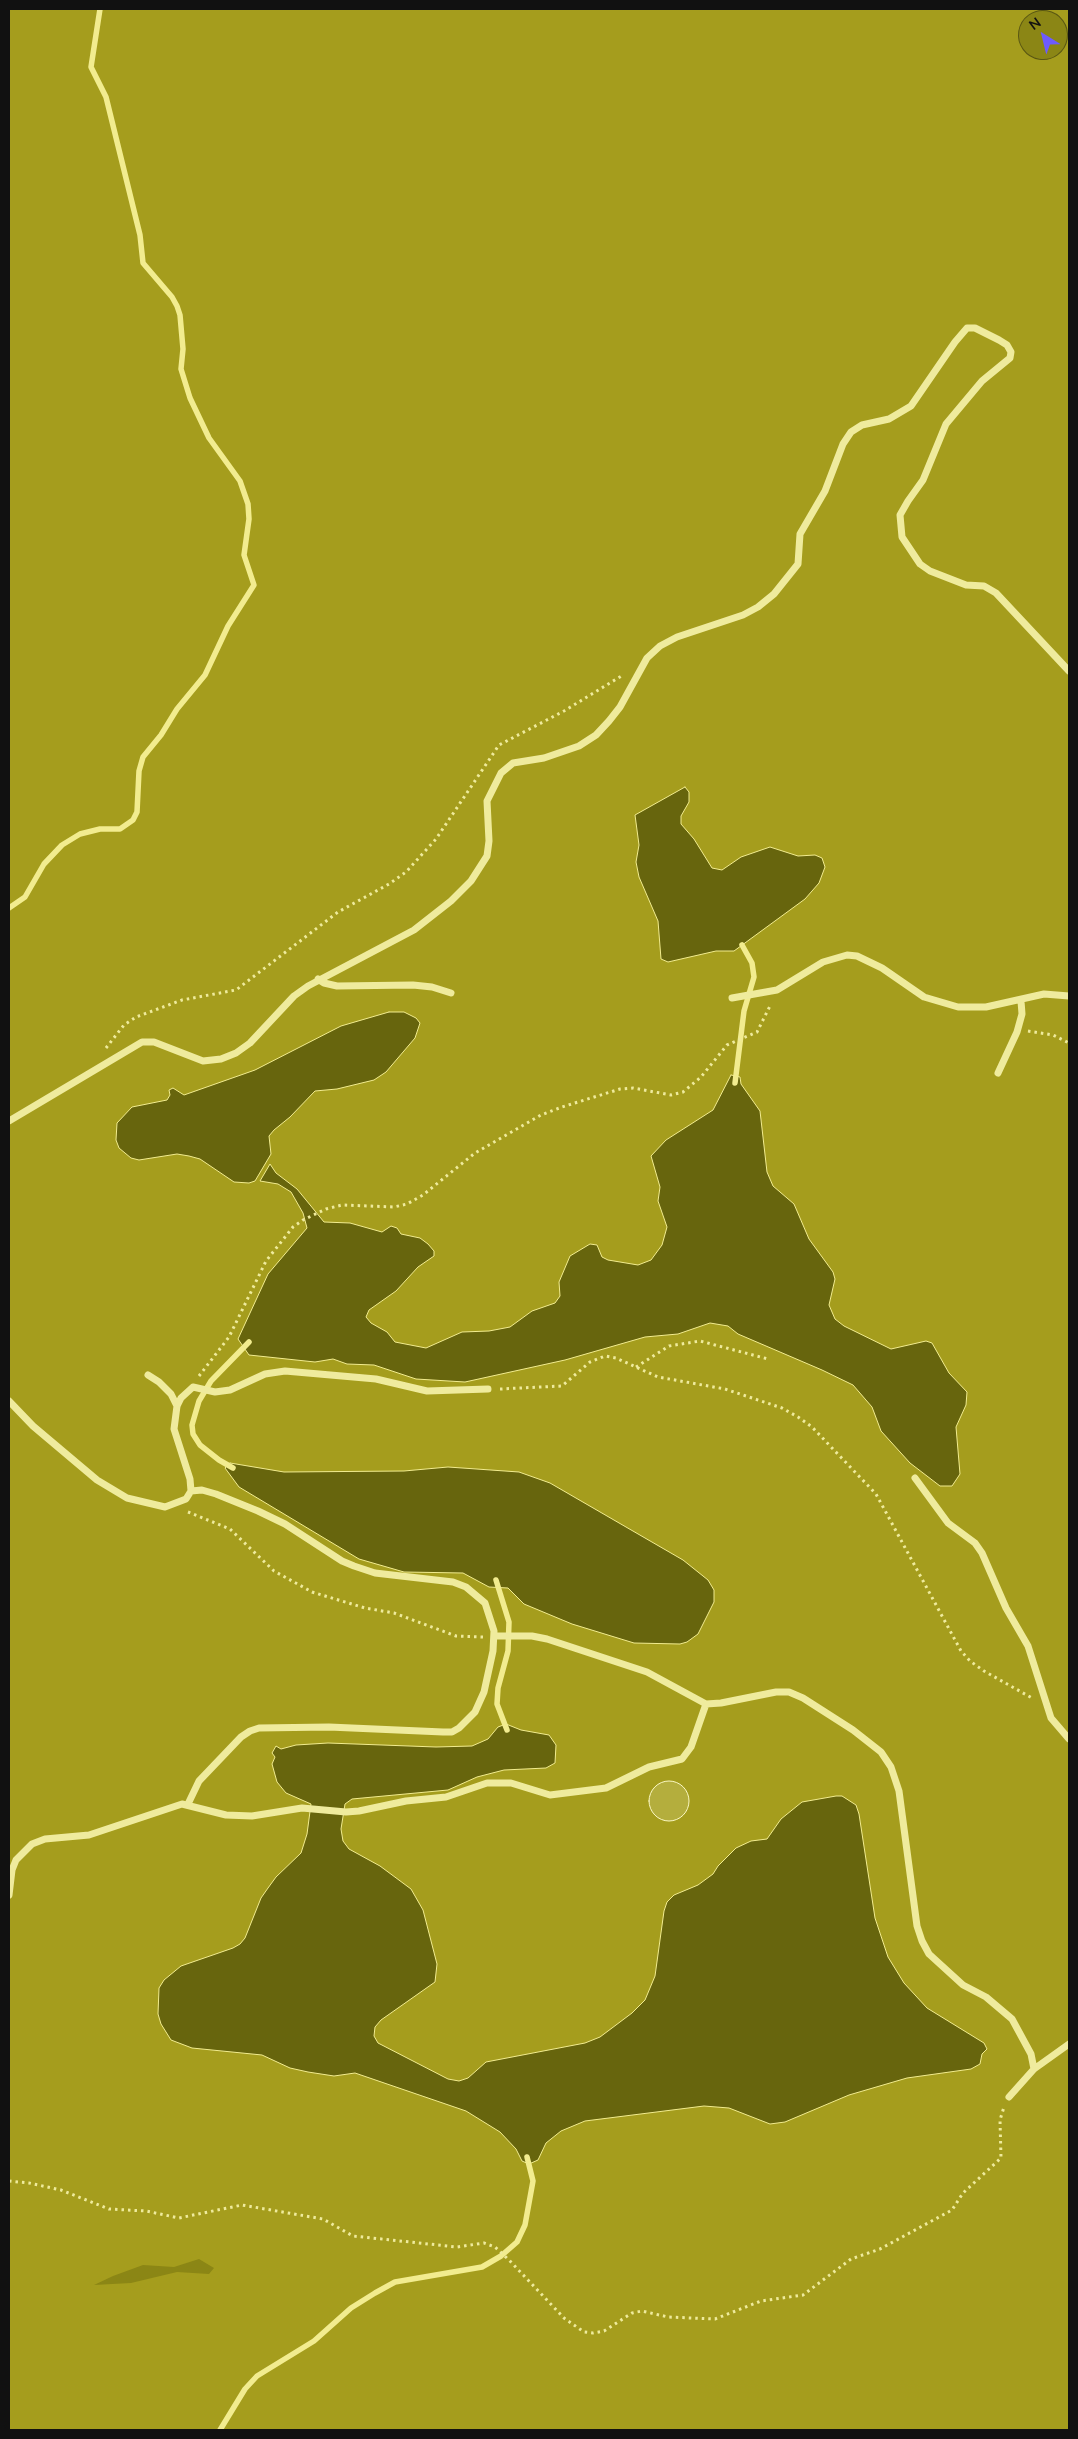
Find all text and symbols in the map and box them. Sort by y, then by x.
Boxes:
north arrow [1018,10,1068,60]
text: N [1025,13,1044,34]

